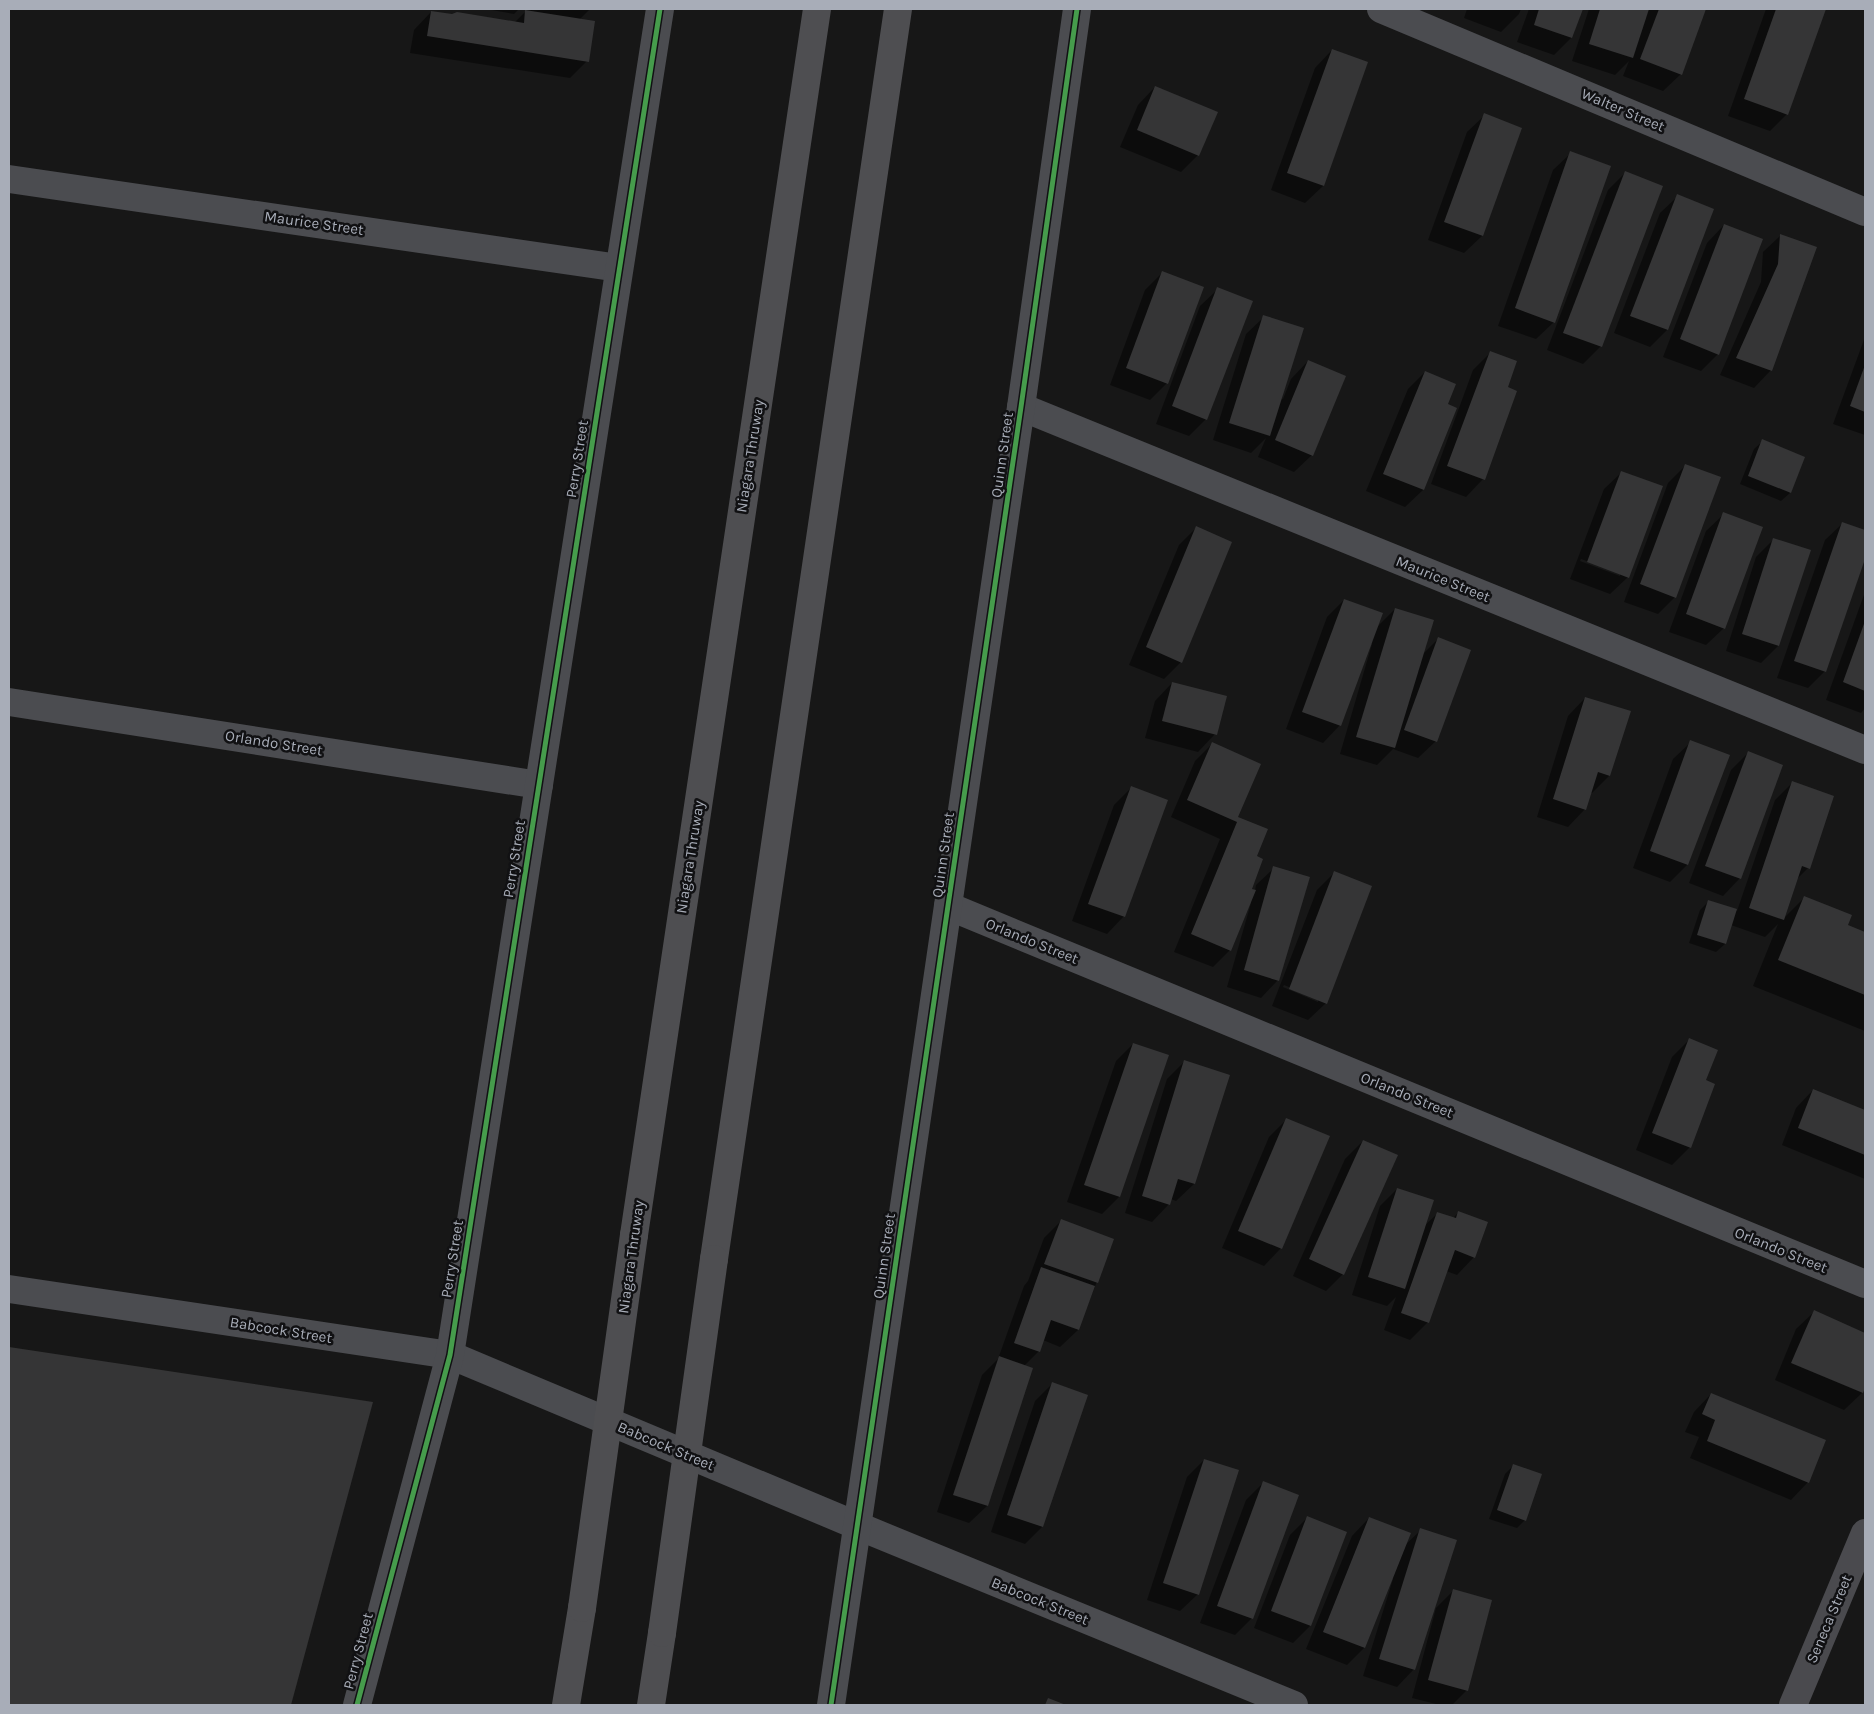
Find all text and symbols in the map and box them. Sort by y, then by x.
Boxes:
street label: Walter Street [1579,84,1668,136]
street label: Maurice Street [263,207,365,239]
street label: Niagara Thruway [732,398,768,514]
street label: Quinn Street [987,411,1017,499]
street label: Perry Street [562,418,592,499]
street label: Maurice Street [1393,552,1493,606]
street label: Orlando Street [224,726,324,760]
street label: Niagara Thruway [672,799,708,915]
street label: Quinn Street [928,811,958,899]
street label: Perry Street [499,818,529,899]
street label: Orlando Street [983,914,1081,968]
street label: Orlando Street [1358,1068,1456,1122]
street label: Niagara Thruway [614,1199,648,1315]
street label: Quinn Street [869,1212,899,1300]
street label: Perry Street [437,1218,467,1299]
street label: Orlando Street [1732,1223,1830,1277]
street label: Babcock Street [229,1313,334,1347]
street label: Babcock Street [615,1418,717,1475]
street label: Seneca Street [1802,1572,1856,1666]
street label: Babcock Street [989,1573,1092,1629]
street label: Perry Street [339,1610,377,1691]

